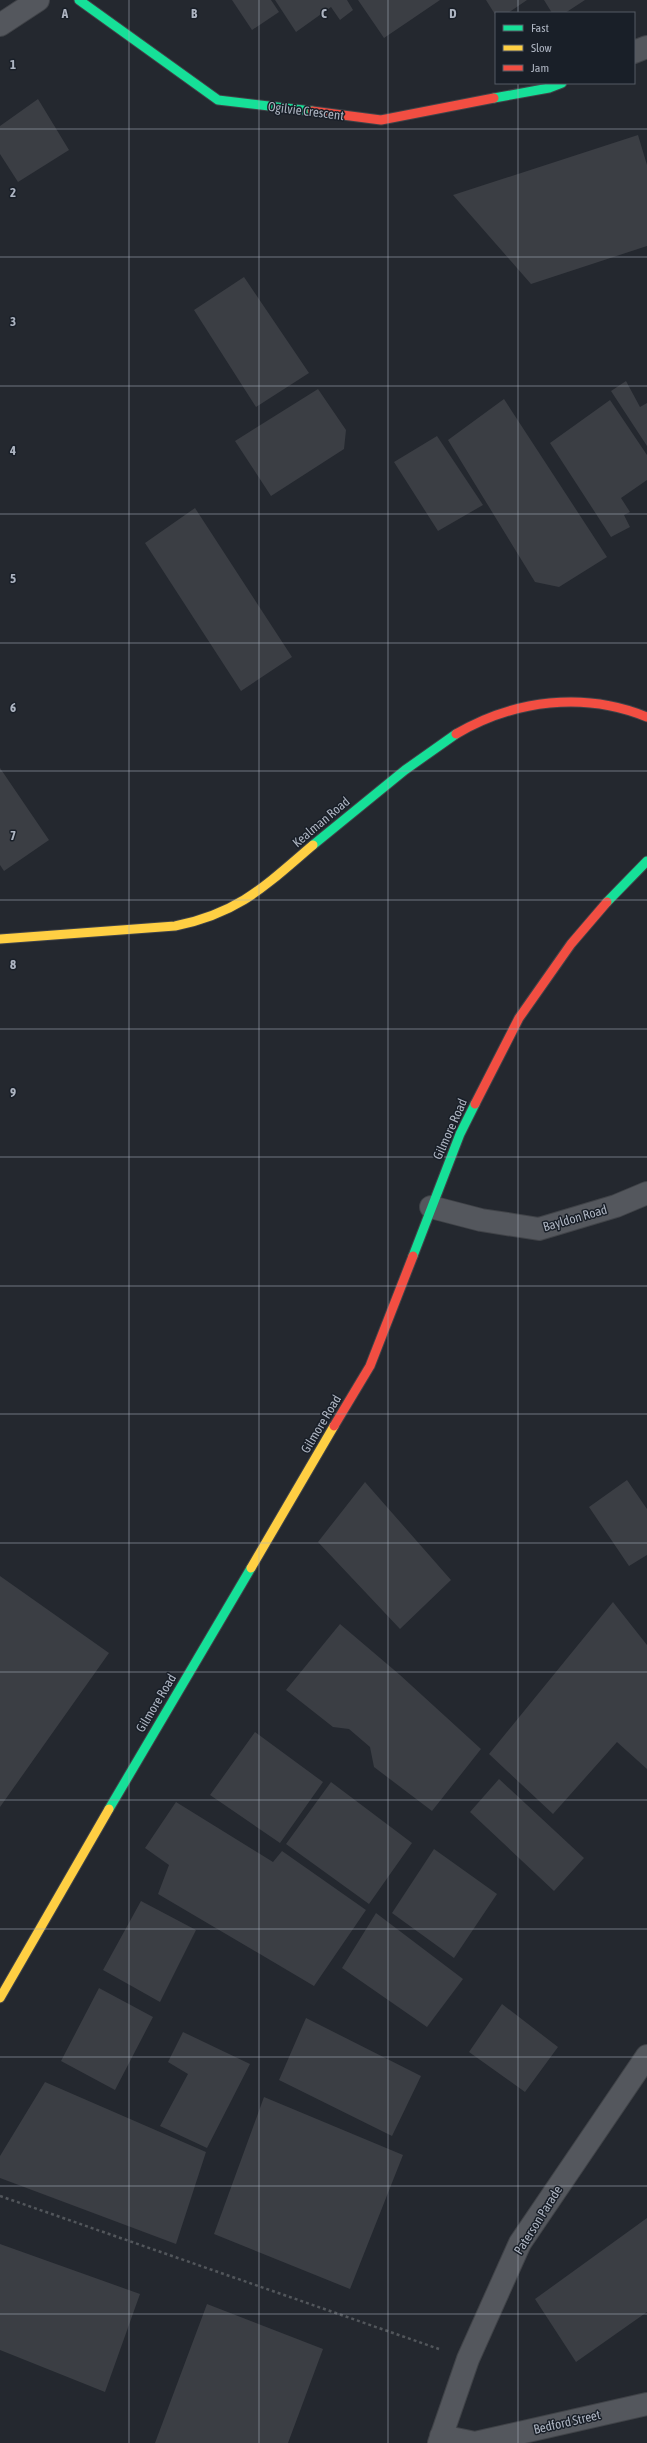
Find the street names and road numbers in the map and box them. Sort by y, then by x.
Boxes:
street label: Ogilvie Crescent [267,99,345,123]
street label: Kealman Road [289,794,353,850]
street label: Gilmore Road [430,1096,470,1162]
street label: Bayldon Road [541,1202,609,1234]
street label: Gilmore Road [298,1392,344,1456]
street label: Gilmore Road [133,1671,179,1735]
street label: Paterson Parade [511,2183,565,2257]
street label: Bedford Street [532,2407,602,2437]

